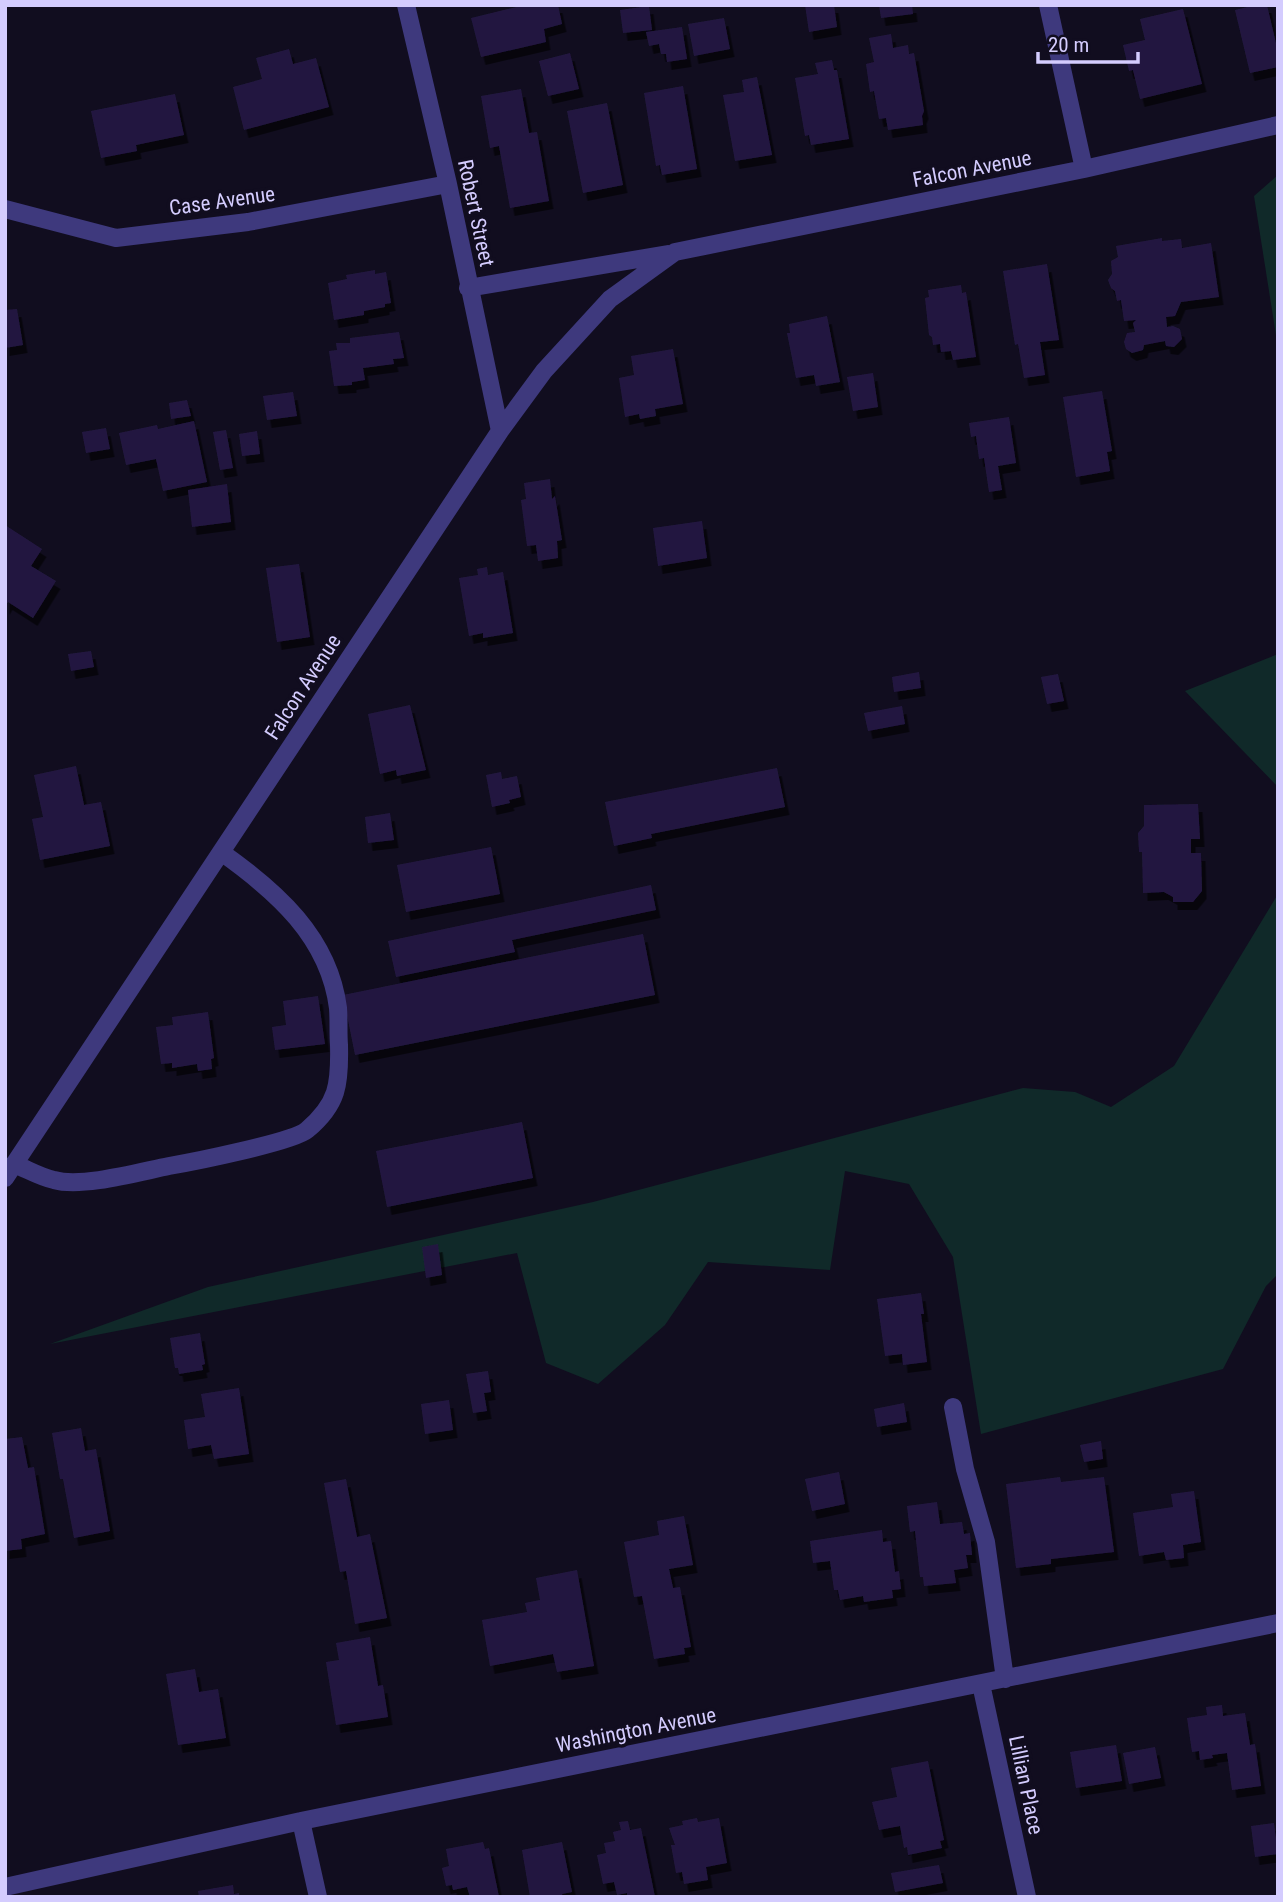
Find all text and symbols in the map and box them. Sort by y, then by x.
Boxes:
scale bar [1038,21,1138,65]
text: 20 m [1048,33,1089,57]
street label: Falcon Avenue [911,146,1033,192]
street label: Robert Street [453,157,499,269]
street label: Case Avenue [168,182,277,220]
street label: Falcon Avenue [260,630,346,744]
street label: Washington Avenue [554,1703,718,1757]
street label: Lillian Place [1004,1733,1048,1837]

